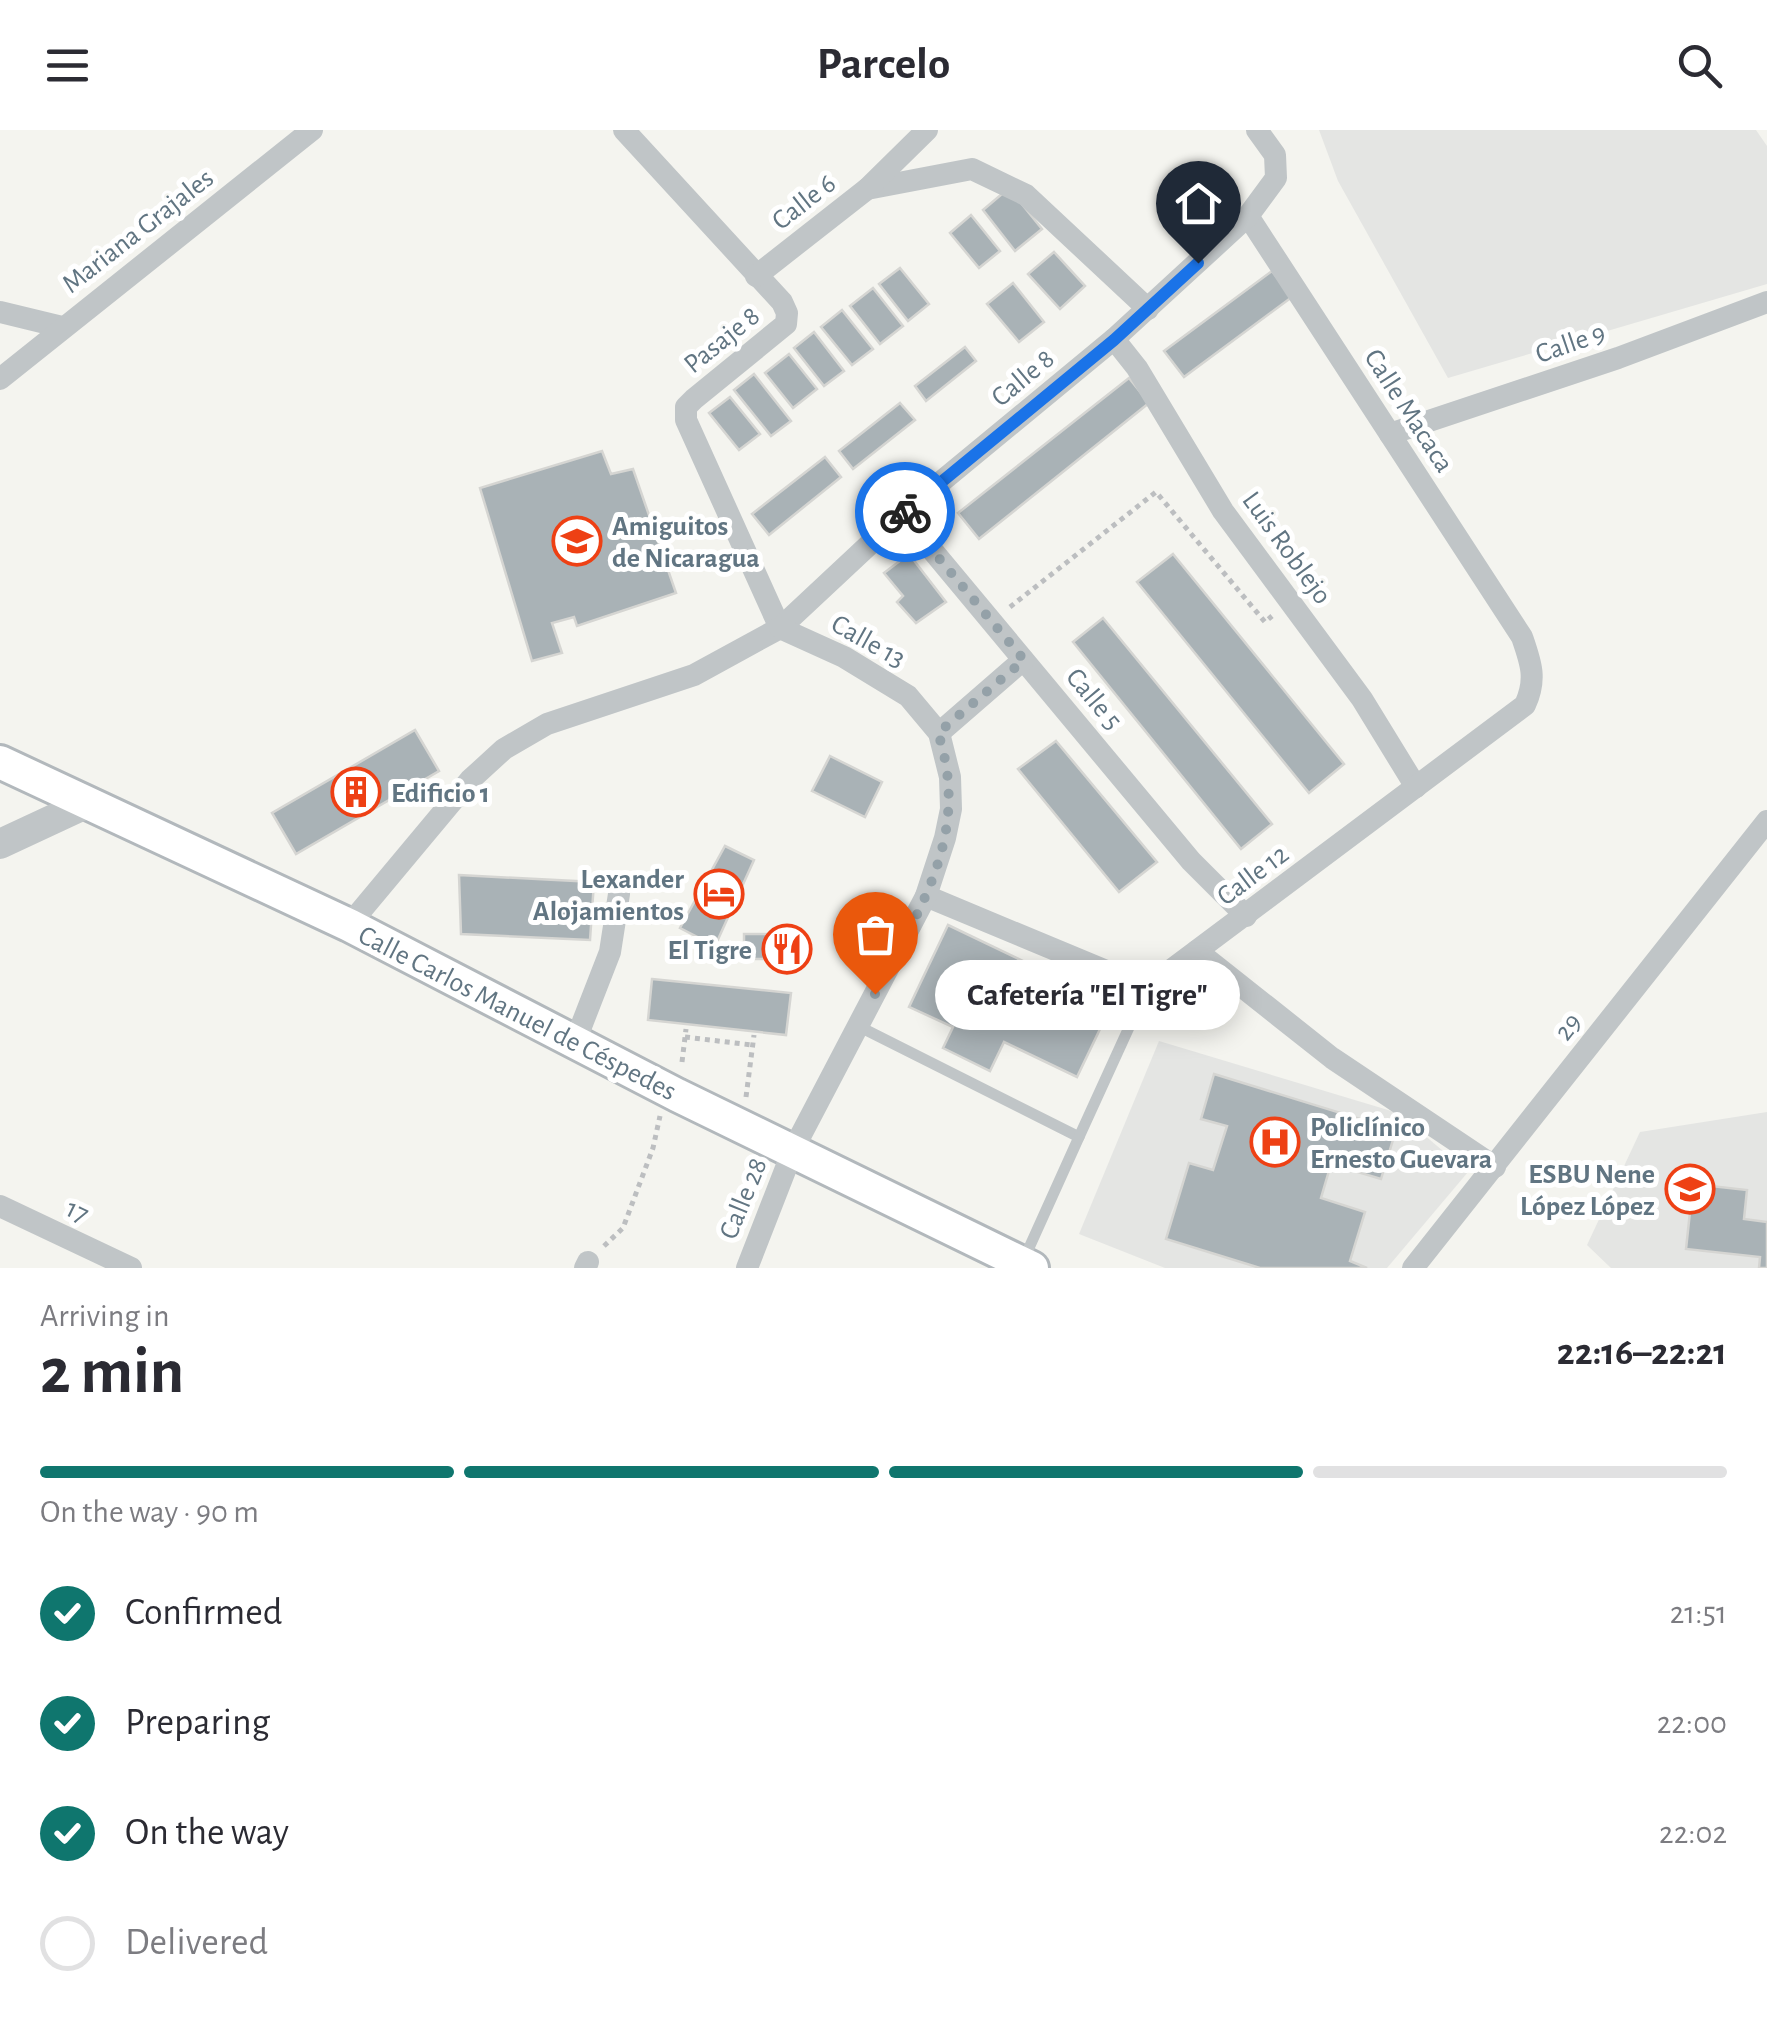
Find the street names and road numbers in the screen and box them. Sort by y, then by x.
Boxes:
street label: Mariana Grajales [57,164,219,299]
street label: Calle 6 [767,169,841,236]
street label: Pasaje 8 [679,302,765,379]
street label: Calle 9 [1532,319,1609,369]
street label: Calle 8 [987,345,1060,412]
street label: Calle Macaca [1358,345,1458,478]
street label: Luis Roblejo [1236,487,1336,610]
street label: Calle 13 [826,610,910,673]
street label: Calle 5 [1060,663,1127,735]
street label: Calle 12 [1212,840,1294,911]
street label: Calle Carlos Manuel de Céspedes [354,921,681,1106]
street label: 29 [1550,1008,1588,1046]
street label: Calle 28 [715,1154,773,1243]
street label: 17 [61,1195,93,1229]

